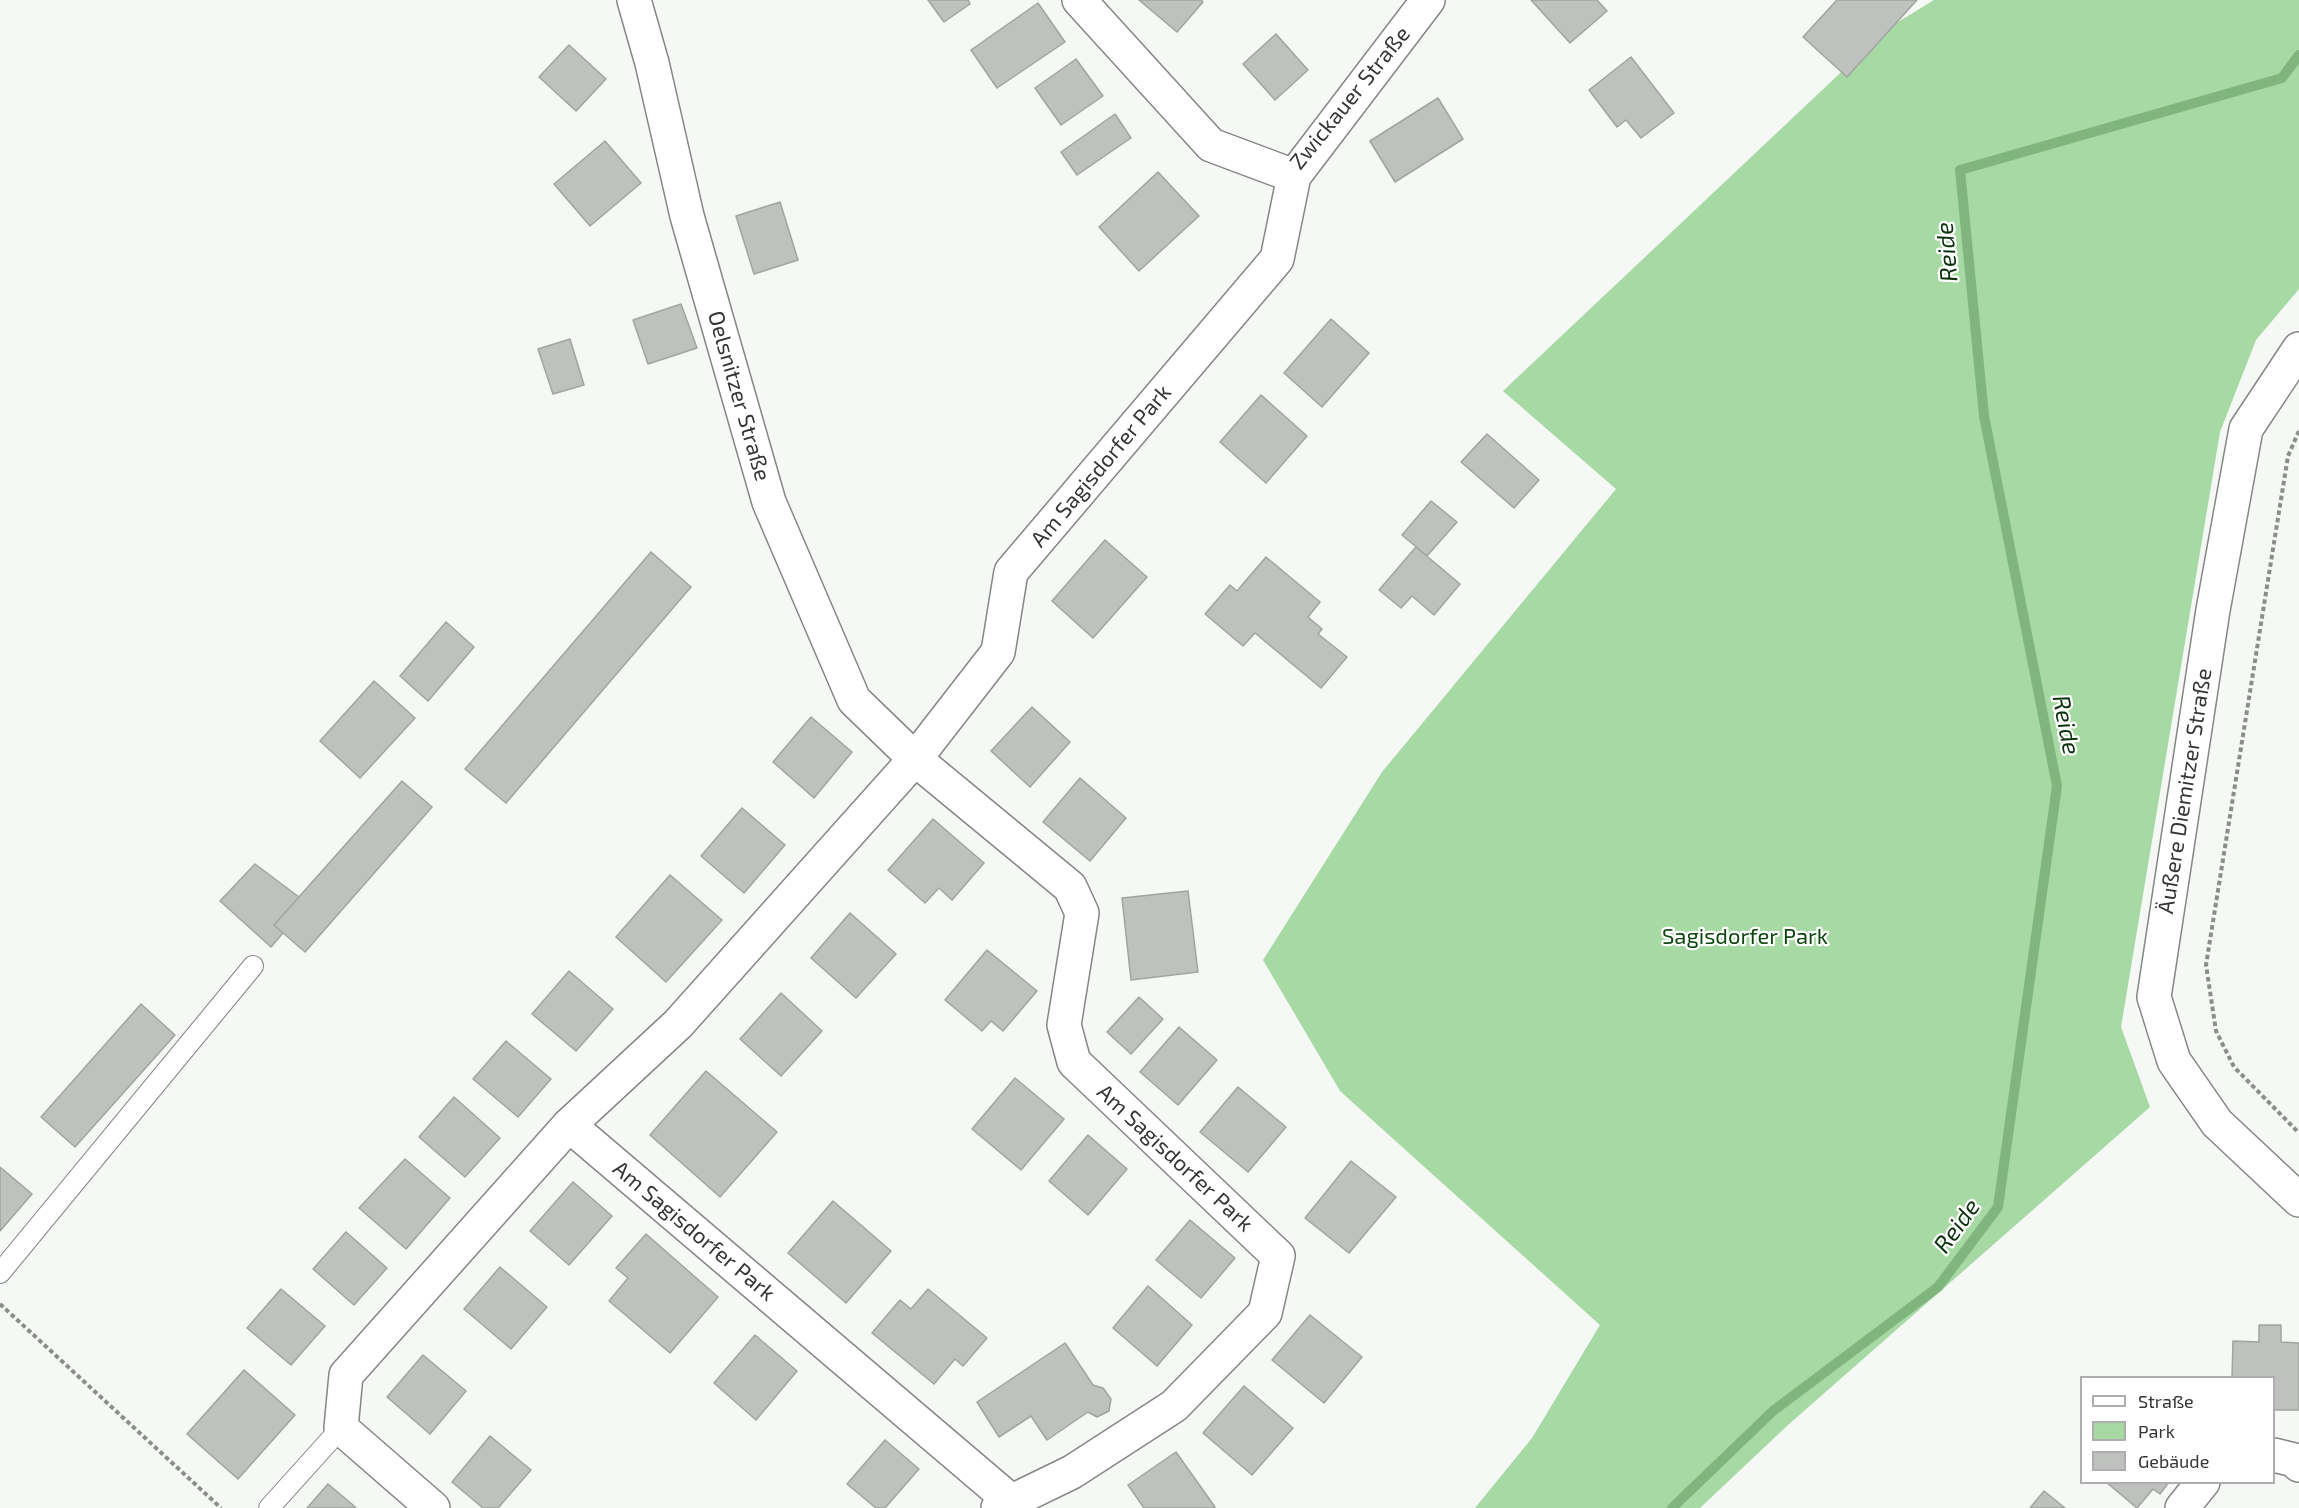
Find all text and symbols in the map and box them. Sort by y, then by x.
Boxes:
street label: Zwickauer Straße [1284,21,1416,175]
water label: Reide [1930,221,1964,283]
street label: Oelsnitzer Straße [702,308,776,484]
street label: Am Sagisdorfer Park [1025,379,1177,553]
street label: Äußere Diemitzer Straße [2153,666,2217,916]
water label: Reide [2046,693,2086,757]
park label: Sagisdorfer Park [1662,924,1828,950]
street label: Am Sagisdorfer Park [1091,1079,1259,1237]
street label: Am Sagisdorfer Park [607,1155,781,1307]
water label: Reide [1928,1193,1986,1259]
legend [2080,1376,2275,1484]
text: Straße [2138,1390,2194,1412]
text: Park [2138,1420,2175,1442]
text: Gebäude [2138,1450,2209,1472]

